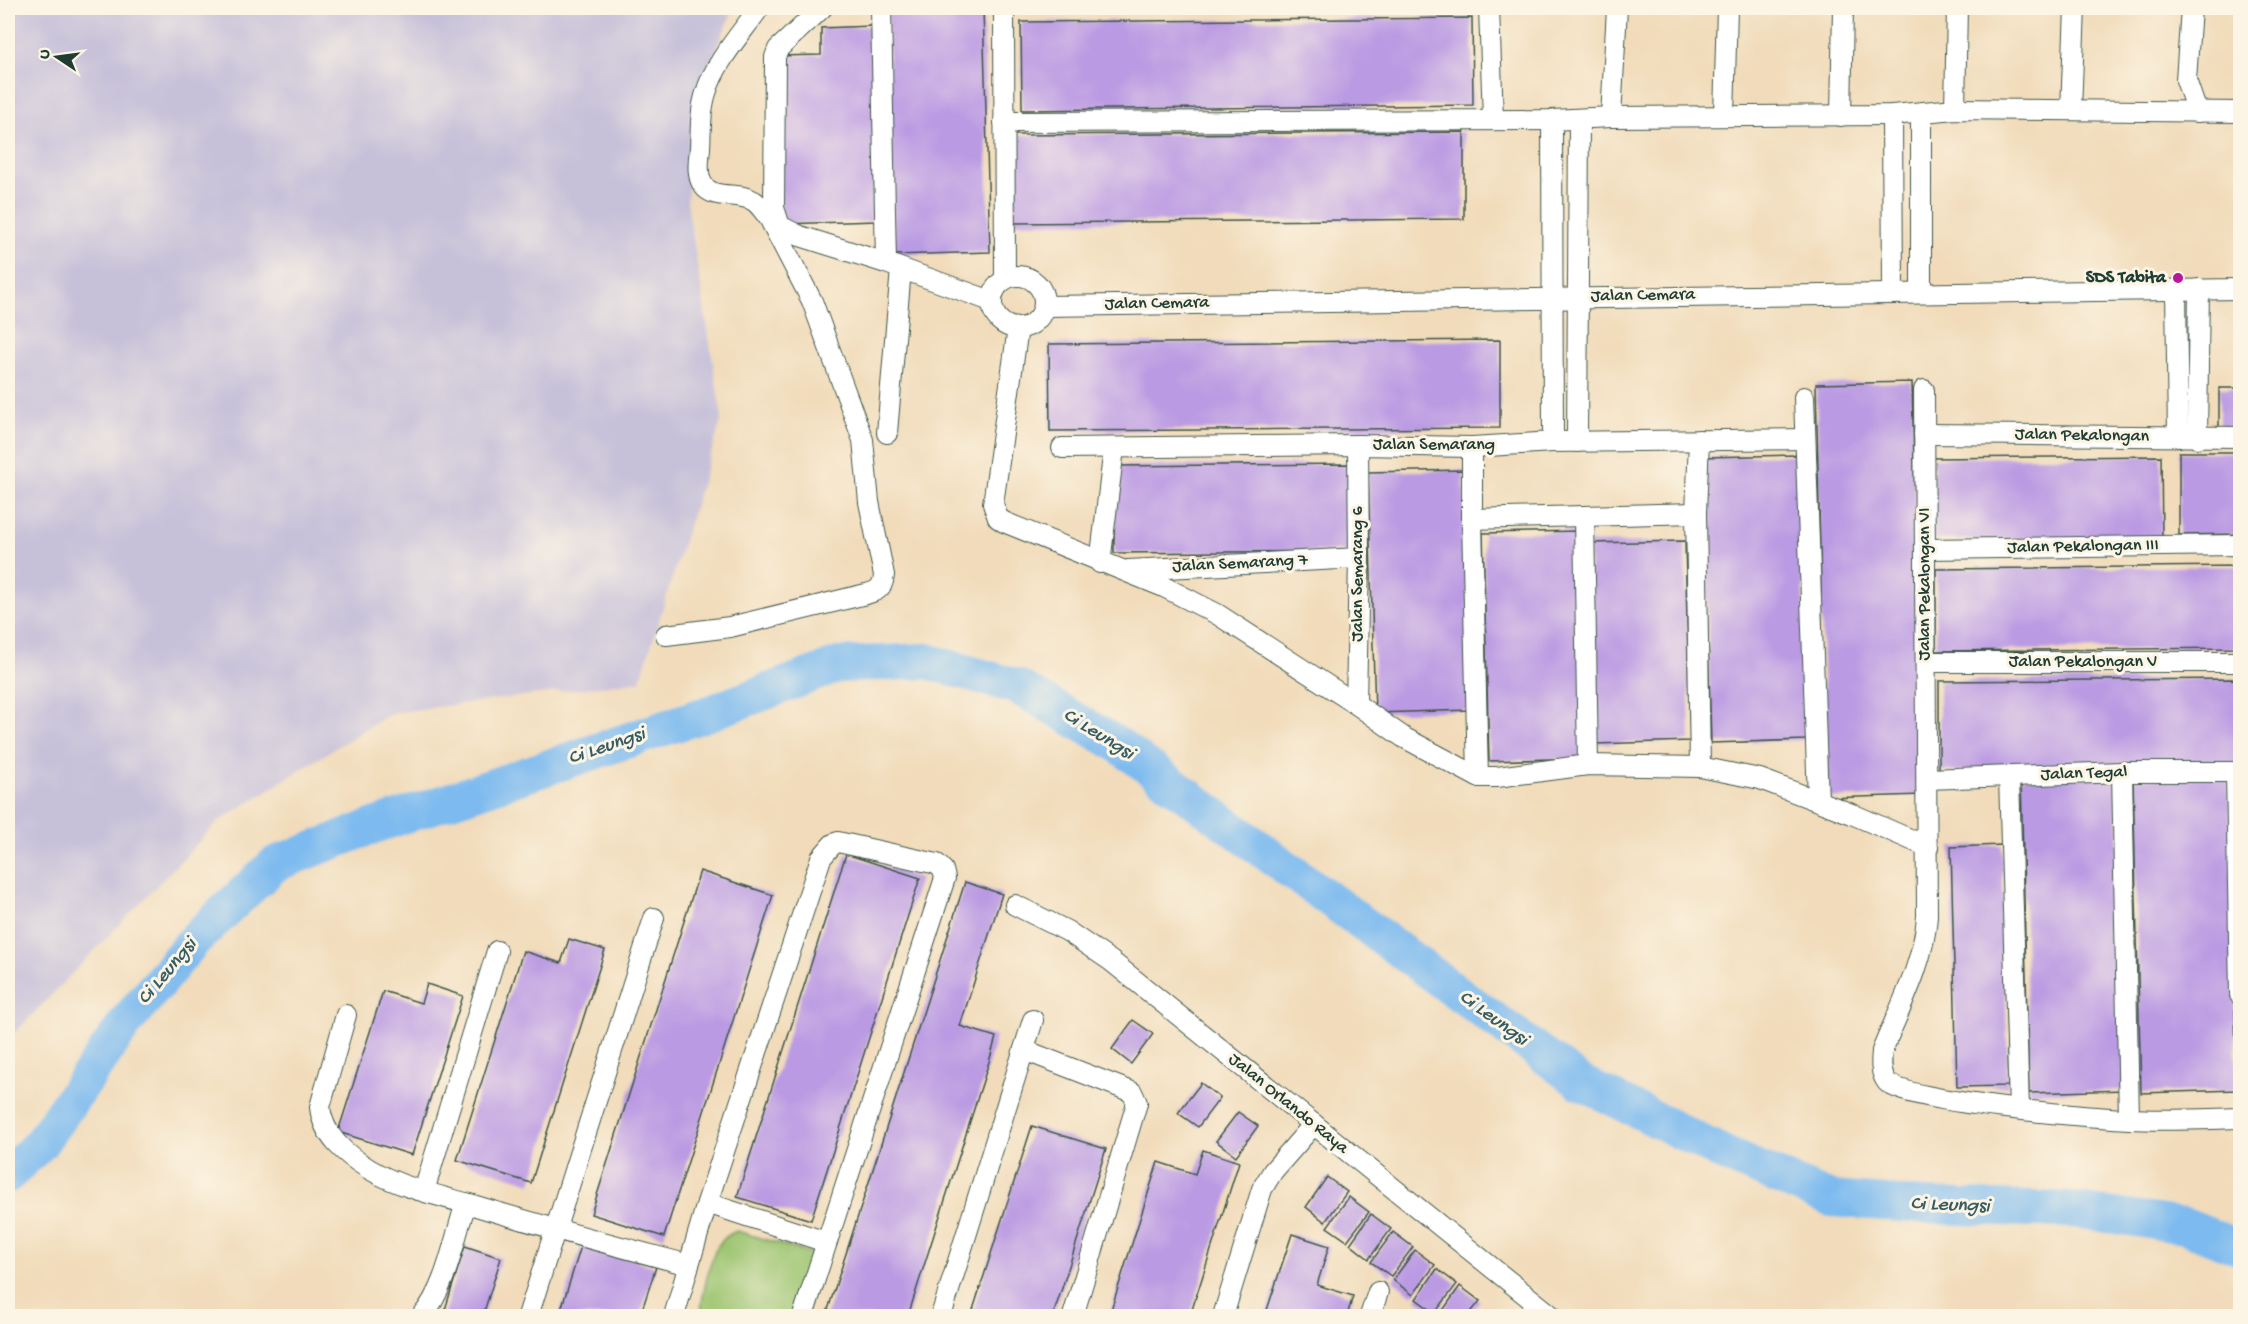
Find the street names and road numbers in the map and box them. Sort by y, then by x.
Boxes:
street label: Jalan Cemara [1591,285,1696,307]
street label: Jalan Cemara [1105,293,1210,315]
street label: Jalan Pekalongan [2015,424,2150,448]
street label: Jalan Semarang [1373,435,1495,456]
street label: Jalan Semarang 6 [1348,506,1369,642]
street label: Jalan Pekalongan VI [1915,508,1936,660]
street label: Jalan Pekalongan III [2007,535,2159,559]
street label: Jalan Semarang 7 [1172,550,1309,578]
street label: Jalan Pekalongan V [2009,652,2157,673]
street label: Jalan Tegal [2040,762,2128,786]
street label: Jalan Orlando Raya [1224,1049,1353,1160]

